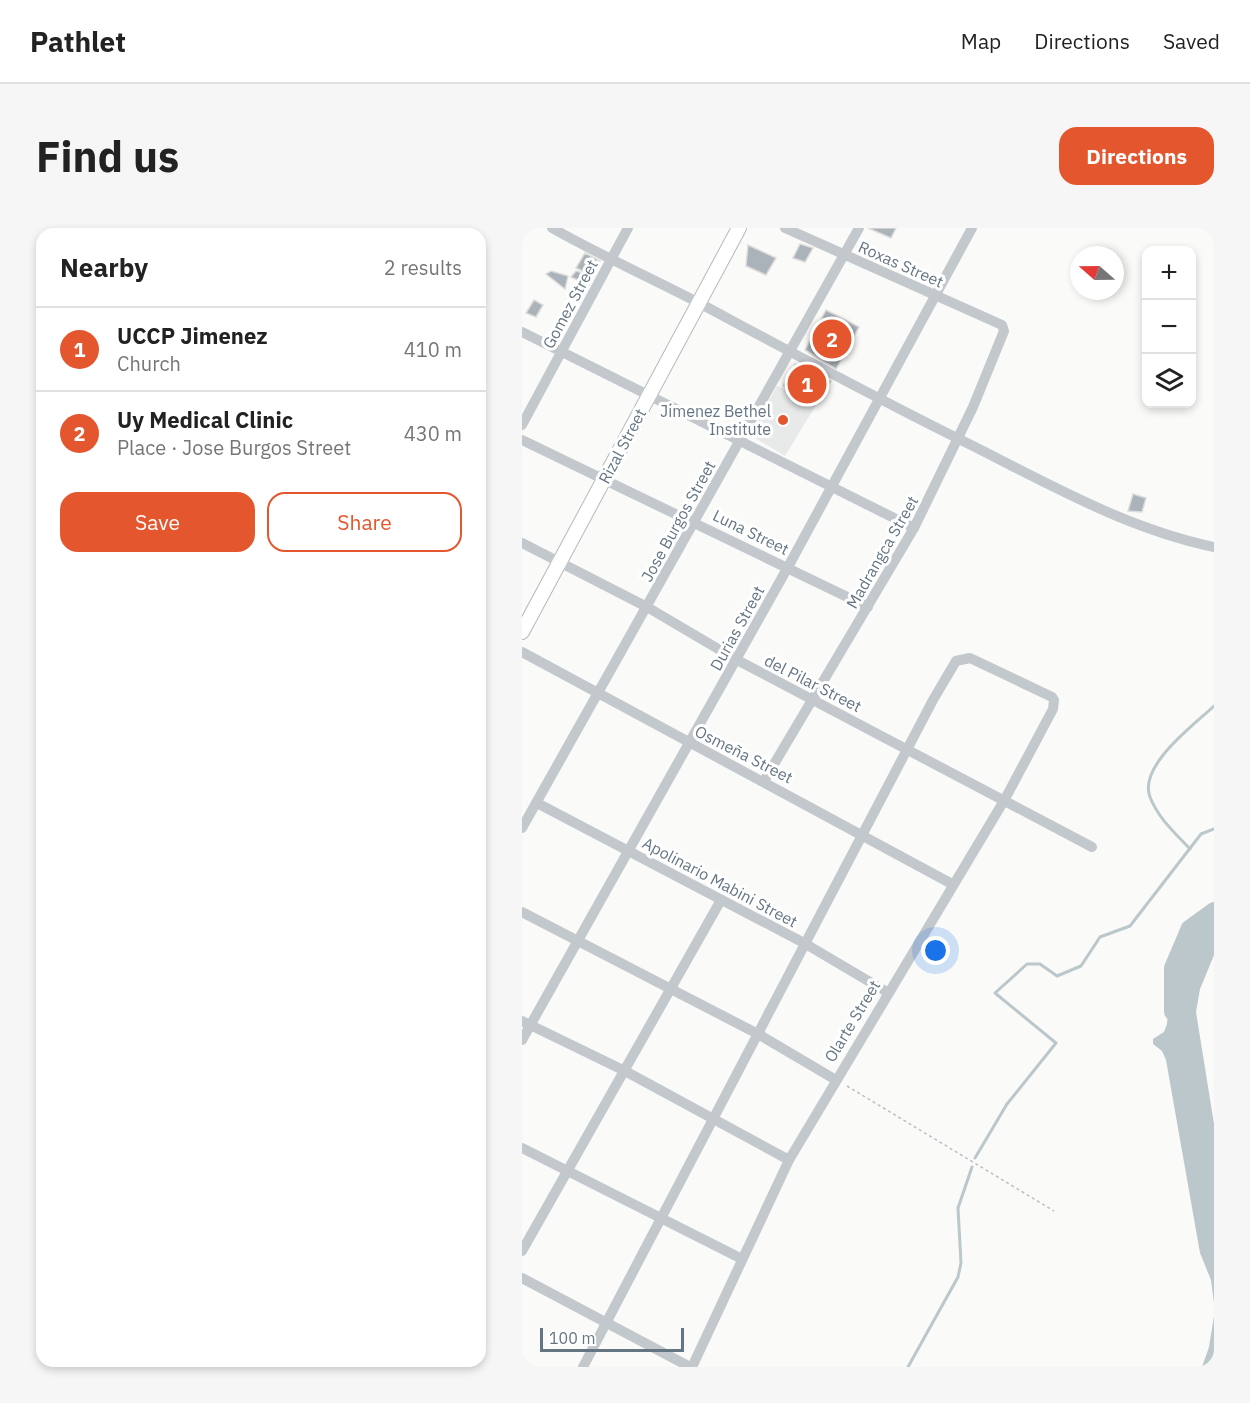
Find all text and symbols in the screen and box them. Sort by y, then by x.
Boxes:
text: Pathlet [30,23,126,60]
text: Map [961,27,1001,55]
text: Directions [1034,27,1130,55]
text: Saved [1163,27,1220,55]
button: Directions [1059,127,1214,185]
text: Find us [36,129,179,184]
street label: Roxas Street [855,236,947,292]
north arrow [1070,246,1124,300]
map controls [1142,246,1196,408]
button: + [1142,246,1196,300]
text: Nearby [60,250,148,284]
text: 2 results [384,254,462,281]
street label: Gomez Street [538,256,602,352]
button: − [1142,300,1196,354]
pin: 2 [812,316,852,362]
text: UCCP Jimenez [117,321,268,350]
text: 1 [74,336,86,363]
text: 410 m [404,336,462,363]
text: Church [117,350,181,377]
button: layers [1142,354,1196,408]
pin: 1 [788,362,826,406]
place label: Jimenez Bethel Institute [660,401,771,439]
text: Uy Medical Clinic [117,405,293,434]
street label: Rizal Street [594,405,650,487]
marker: Jimenez Bethel Institute [776,413,790,427]
text: 2 [74,420,86,447]
text: 430 m [404,420,462,447]
text: Place · Jose Burgos Street [117,434,351,461]
street label: Jose Burgos Street [636,457,720,585]
button: Save [60,492,255,552]
button: Share [267,492,462,552]
street label: Madrangca Street [842,492,922,612]
street label: Luna Street [710,505,792,559]
street label: Durias Street [706,582,768,674]
street label: del Pilar Street [761,650,865,716]
street label: Osmeña Street [692,721,796,787]
street label: Apolinario Mabini Street [639,833,801,931]
your location [921,936,950,965]
street label: Olarte Street [820,976,884,1066]
scale bar [540,1325,684,1352]
text: 100 m [549,1328,596,1348]

